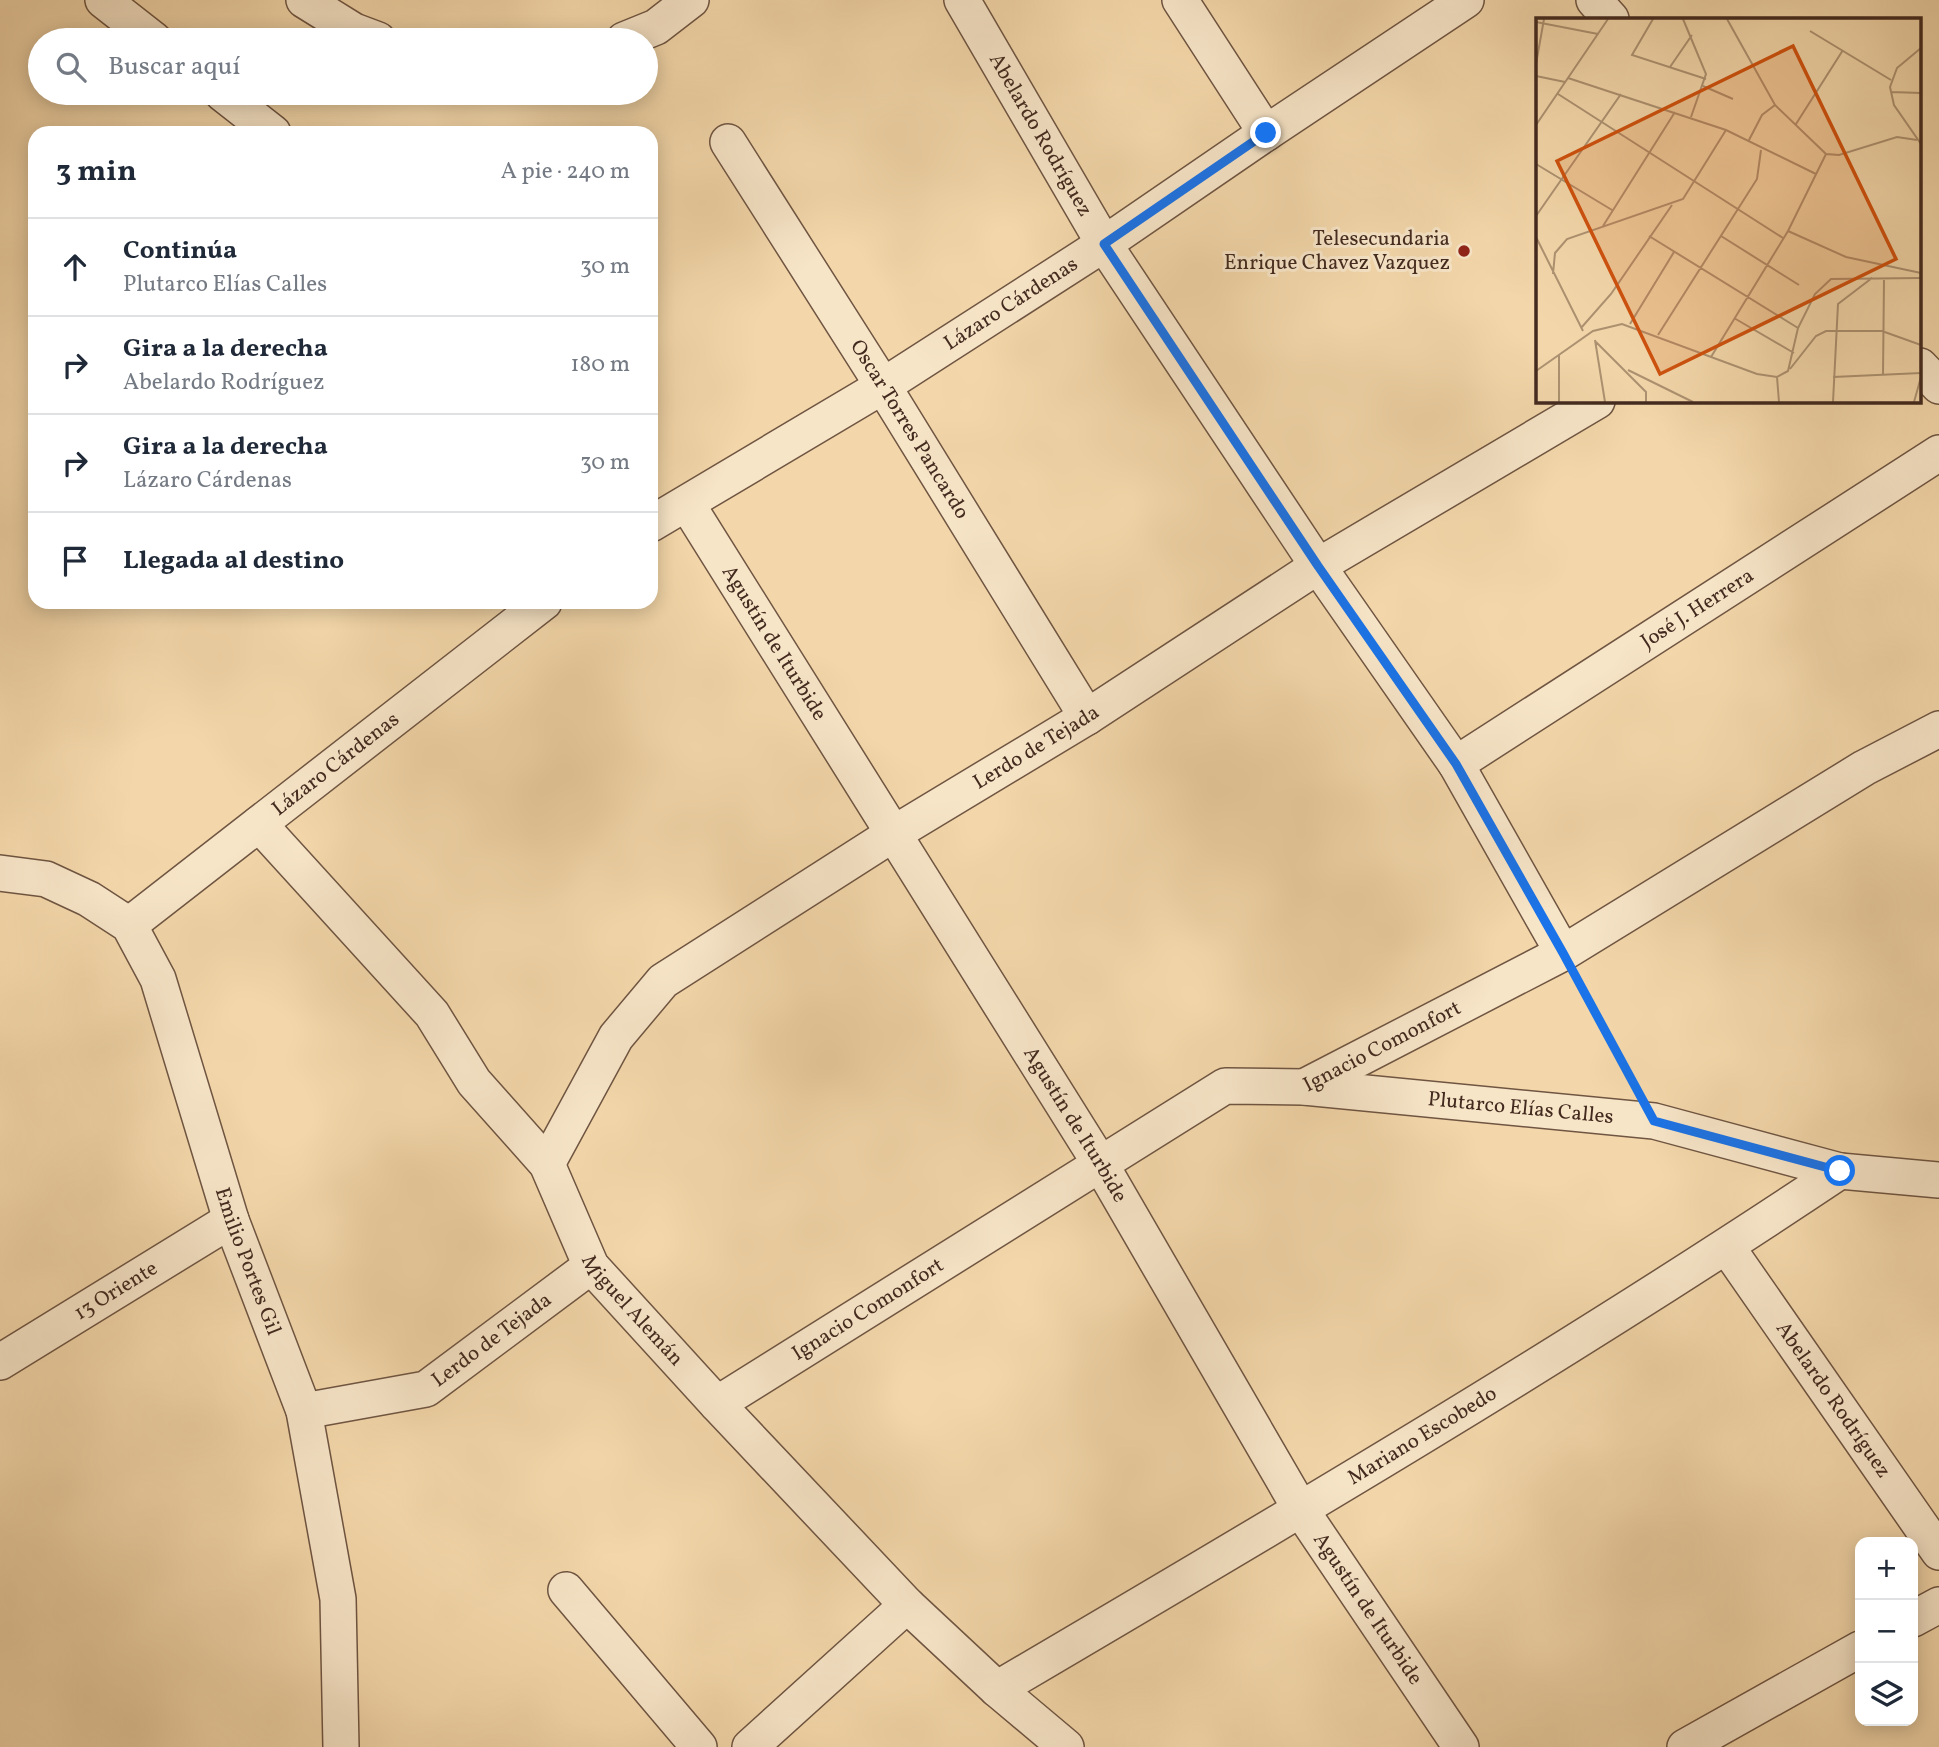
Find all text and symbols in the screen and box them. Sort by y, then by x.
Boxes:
inset map [1536,18,1922,402]
search box [28,28,658,105]
icon: search [52,48,90,86]
street label: Abelardo Rodríguez [982,48,1099,222]
text: Buscar aquí [108,49,240,85]
route end [1250,117,1281,148]
text: 3 min [56,151,137,193]
text: A pie · 240 m [501,156,630,188]
place label: Telesecundaria Enrique Chavez Vazquez [1224,225,1450,278]
text: Continúa [123,233,237,269]
marker: Telesecundaria Enrique Chavez Vazquez [1456,243,1472,259]
icon: ahead [56,248,94,286]
street label: Lázaro Cárdenas [938,250,1084,358]
text: 30 m [580,251,630,283]
text: Plutarco Elías Calles [123,269,327,301]
text: Gira a la derecha [123,331,328,367]
street label: Oscar Torres Pancardo [843,334,976,525]
icon: right [56,346,94,384]
text: 180 m [571,349,630,381]
text: Abelardo Rodríguez [123,367,325,399]
text: Gira a la derecha [123,429,328,465]
icon: right [56,444,94,482]
text: 30 m [580,447,630,479]
text: Lázaro Cárdenas [123,465,292,497]
icon: arrive [56,542,94,580]
text: Llegada al destino [123,543,344,579]
street label: Agustín de Iturbide [715,560,834,726]
street label: José J. Herrera [1635,561,1760,656]
street label: Lerdo de Tejada [968,698,1105,797]
street label: Lázaro Cárdenas [266,705,406,823]
street label: Ignacio Comonfort [1298,994,1466,1099]
street label: Agustín de Iturbide [1016,1041,1134,1208]
street label: Plutarco Elías Calles [1426,1085,1615,1131]
route start [1824,1155,1855,1186]
street label: Emilio Portes Gil [207,1184,288,1339]
street label: Miguel Alemán [574,1251,690,1373]
street label: Ignacio Comonfort [786,1251,949,1368]
street label: 13 Oriente [69,1254,163,1328]
street label: Lerdo de Tejada [426,1286,558,1394]
street label: Abelardo Rodríguez [1769,1316,1898,1484]
street label: Mariano Escobedo [1342,1379,1503,1492]
street label: Agustín de Iturbide [1306,1527,1430,1691]
map controls [1855,1537,1918,1726]
button: + [1855,1537,1918,1600]
button: − [1855,1600,1918,1663]
button: layers [1855,1663,1918,1726]

